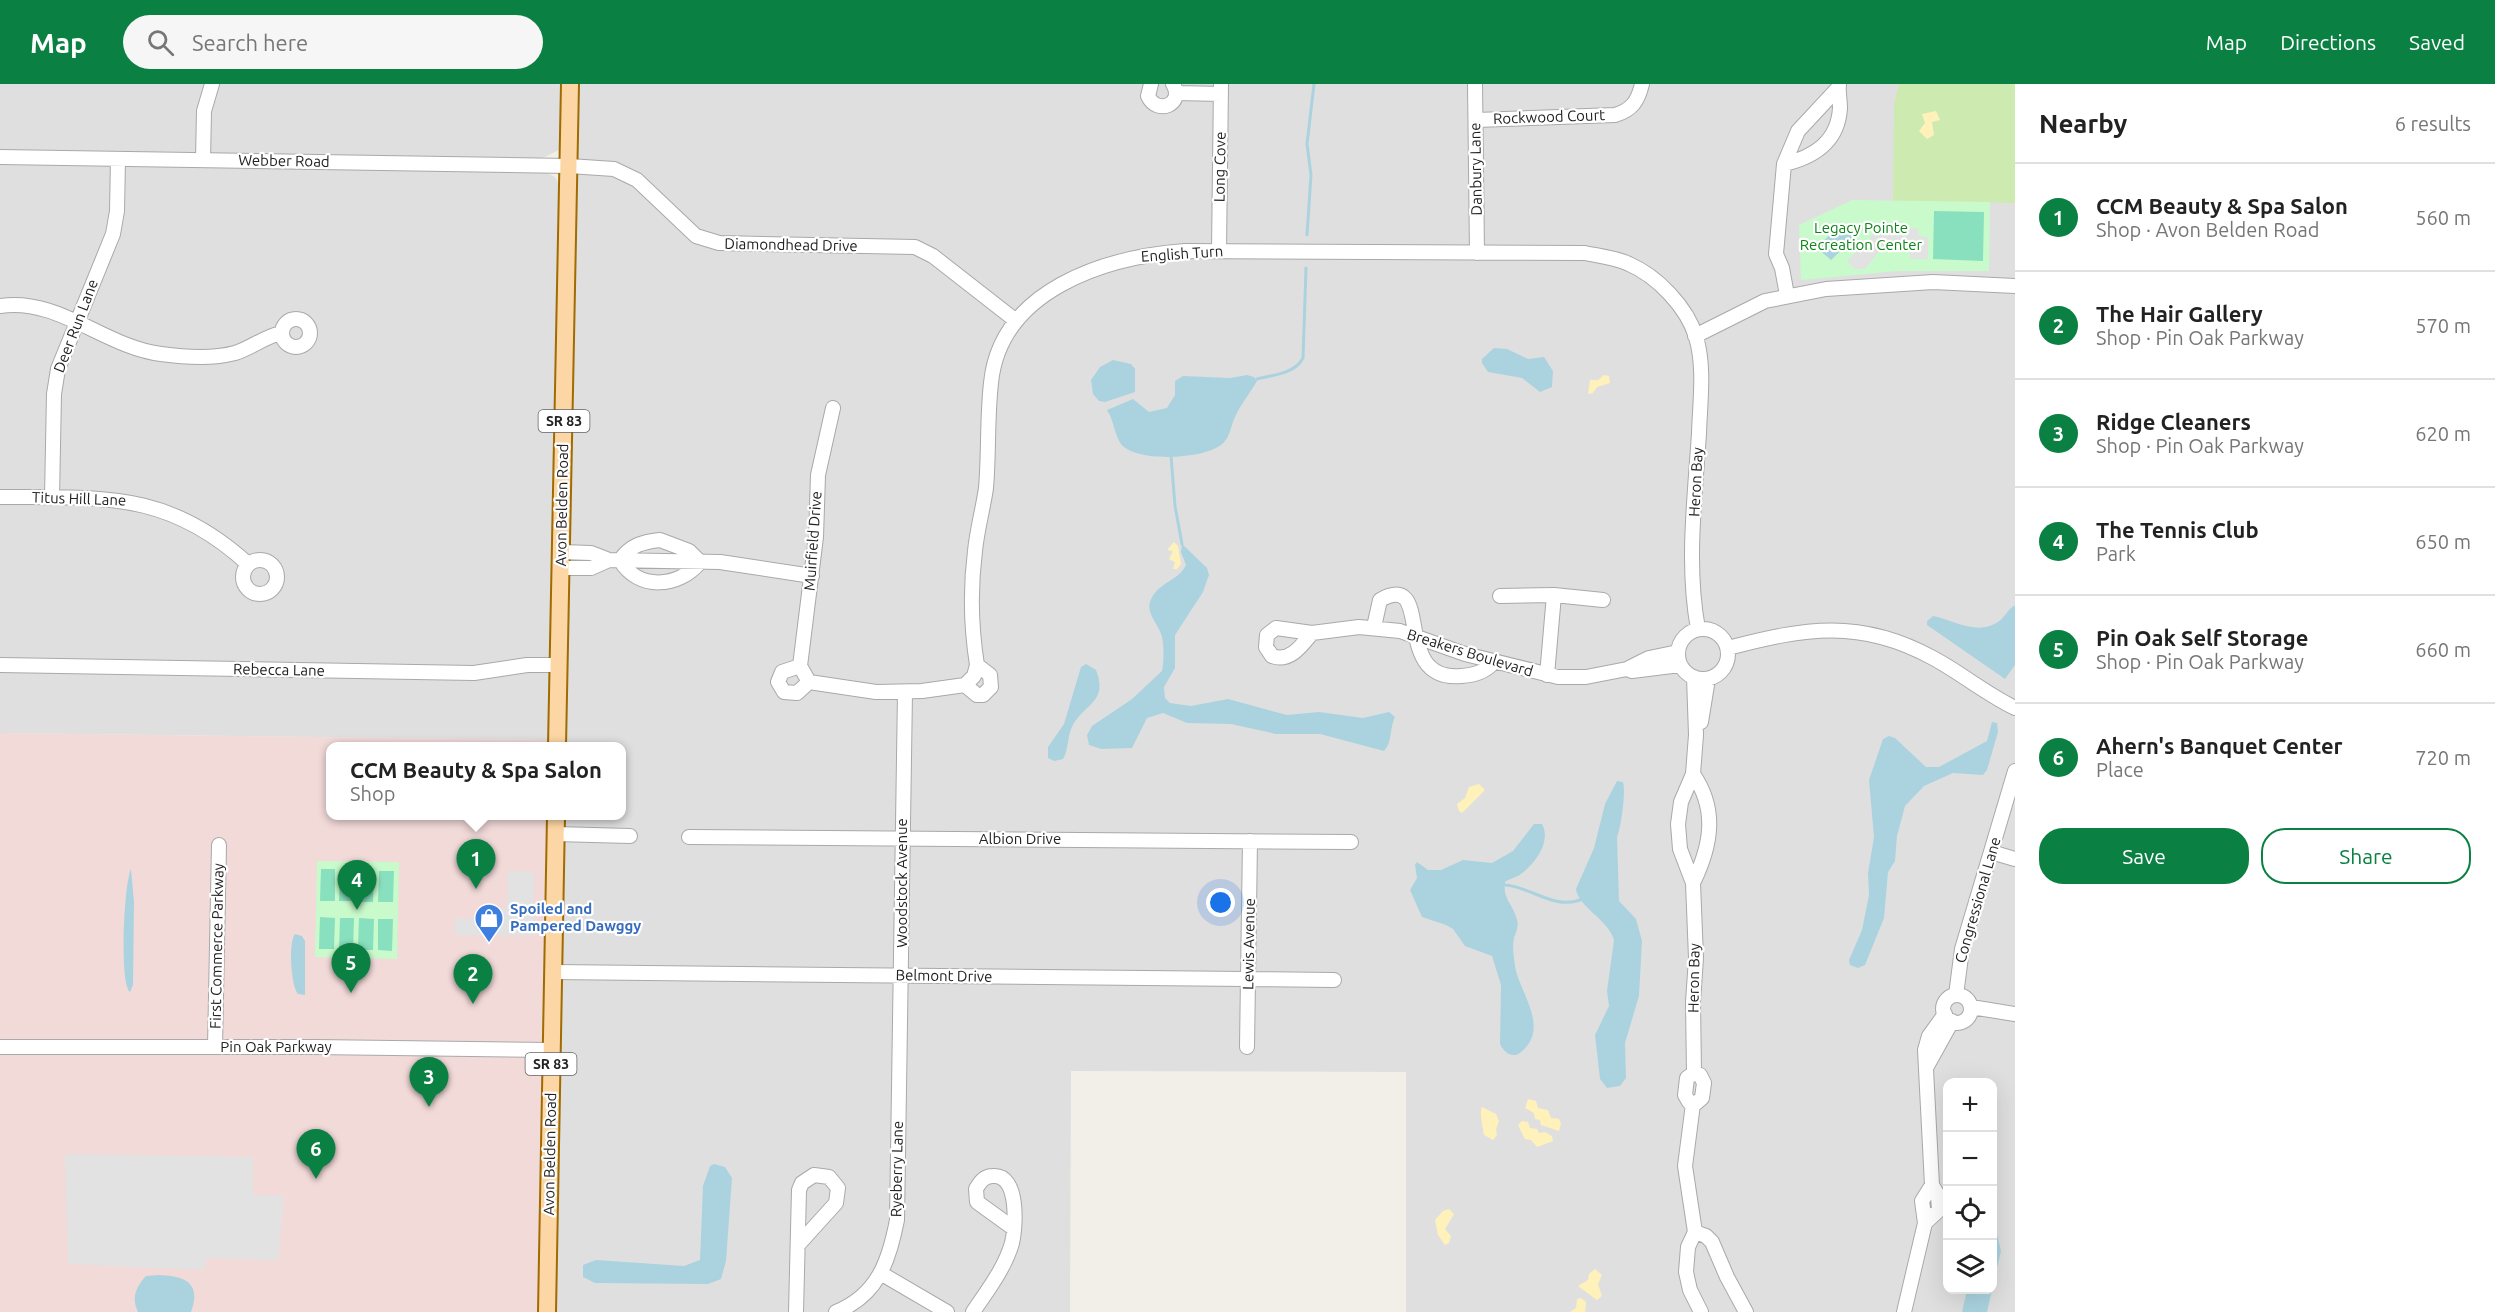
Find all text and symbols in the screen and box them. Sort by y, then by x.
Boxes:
search box [123,15,543,69]
icon: search [144,26,177,59]
text: Map [30,27,87,58]
text: Search here [192,30,308,55]
text: Map [2206,30,2247,54]
text: Directions [2280,30,2376,54]
text: Saved [2409,30,2465,54]
street label: Rockwood Court [1493,106,1605,127]
text: Nearby [2039,109,2127,138]
text: 6 results [2395,112,2471,135]
street label: Danbury Lane [1466,122,1485,216]
street label: Long Cove [1210,132,1229,202]
street label: Webber Road [238,151,330,170]
text: CCM Beauty & Spa Salon [2096,193,2348,218]
text: 1 [2053,206,2064,229]
text: 560 m [2415,206,2471,229]
text: Shop · Avon Belden Road [2096,218,2319,241]
park label: Legacy Pointe Recreation Center [1800,219,1923,253]
street label: Diamondhead Drive [724,235,858,254]
street label: English Turn [1140,242,1224,265]
street label: Deer Run Lane [50,277,101,375]
text: The Hair Gallery [2096,301,2263,326]
text: 2 [2053,314,2064,337]
text: 570 m [2415,314,2471,337]
text: Shop · Pin Oak Parkway [2096,326,2304,349]
text: Ridge Cleaners [2096,409,2251,434]
road number: SR 83 [538,410,590,432]
text: 3 [2053,422,2064,445]
text: 620 m [2415,422,2471,445]
text: Shop · Pin Oak Parkway [2096,434,2304,457]
street label: Avon Belden Road [552,443,571,567]
street label: Heron Bay [1685,447,1706,517]
street label: Titus Hill Lane [32,488,126,509]
street label: Muirfield Drive [801,490,824,592]
text: The Tennis Club [2096,517,2259,542]
text: 4 [2053,530,2064,553]
text: 650 m [2415,530,2471,553]
text: Park [2096,542,2136,565]
street label: Breakers Boulevard [1405,625,1535,680]
text: Pin Oak Self Storage [2096,625,2308,650]
text: 5 [2053,638,2064,661]
text: 660 m [2415,638,2471,661]
text: Shop · Pin Oak Parkway [2096,650,2304,673]
street label: Rebecca Lane [233,660,325,679]
text: Ahern's Banquet Center [2096,733,2343,758]
popup [326,742,626,820]
text: 6 [2053,746,2064,769]
text: 720 m [2415,746,2471,769]
text: CCM Beauty & Spa Salon [350,757,602,782]
text: Place [2096,758,2144,781]
text: Shop [350,782,395,805]
street label: Woodstock Avenue [893,818,910,948]
button: Save [2039,828,2249,884]
button: Share [2261,828,2471,884]
street label: Albion Drive [979,830,1061,847]
street label: Congressional Lane [1951,835,2004,965]
pin: 1 [456,840,496,889]
pin: 4 [338,860,376,910]
street label: First Commerce Parkway [207,863,226,1029]
your location [1206,888,1235,917]
street label: Lewis Avenue [1239,898,1258,990]
place label: Spoiled and Pampered Dawggy [510,900,641,934]
shop icon: Spoiled and Pampered Dawggy [473,902,505,944]
street label: Heron Bay [1684,943,1703,1013]
pin: 5 [332,944,370,993]
pin: 2 [454,954,492,1004]
street label: Belmont Drive [895,966,993,985]
street label: Pin Oak Parkway [220,1038,332,1055]
road number: SR 83 [526,1053,576,1075]
pin: 3 [410,1058,448,1107]
map controls [1943,1078,1997,1294]
button: + [1943,1078,1997,1132]
street label: Avon Belden Road [540,1092,559,1216]
street label: Ryeberry Lane [887,1121,906,1217]
pin: 6 [296,1130,336,1179]
button: − [1943,1132,1997,1186]
button: locate [1943,1186,1997,1240]
button: layers [1943,1240,1997,1294]

